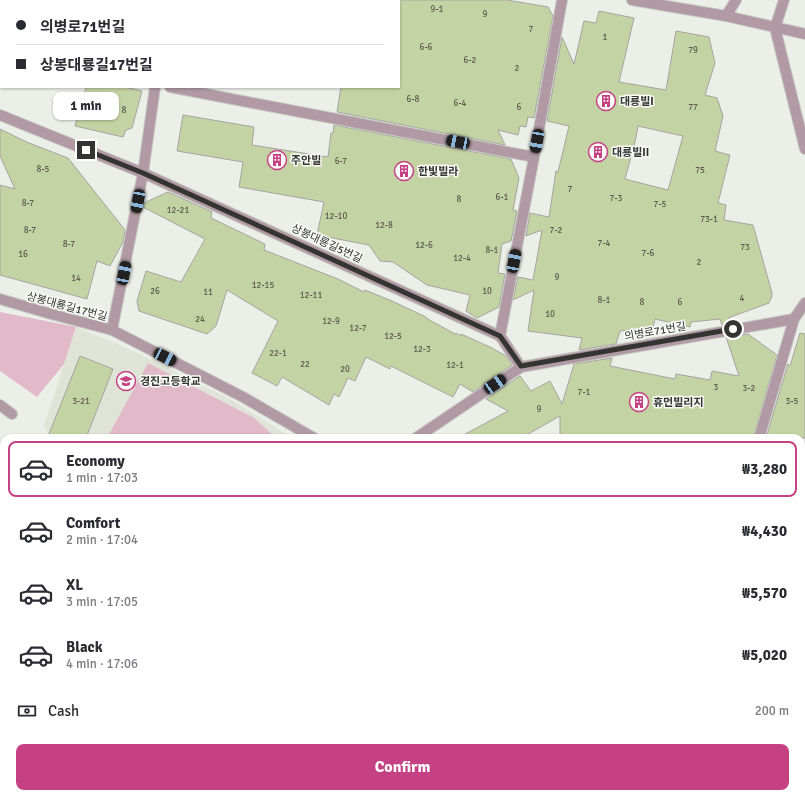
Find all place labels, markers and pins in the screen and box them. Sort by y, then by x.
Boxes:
building icon: 대룡빌I [595,90,617,112]
place label: 대룡빌I [620,95,654,108]
building icon: 대룡빌II [587,141,609,163]
place label: 대룡빌II [612,146,649,159]
building icon: 주안빌 [266,149,288,171]
place label: 주안빌 [291,154,321,167]
building icon: 한빛빌라 [393,160,415,182]
place label: 한빛빌라 [418,165,458,178]
school or university icon: 경진고등학교 [115,370,137,392]
place label: 경진고등학교 [140,375,201,388]
building icon: 휴먼빌리지 [628,391,650,413]
place label: 휴먼빌리지 [653,396,704,409]

